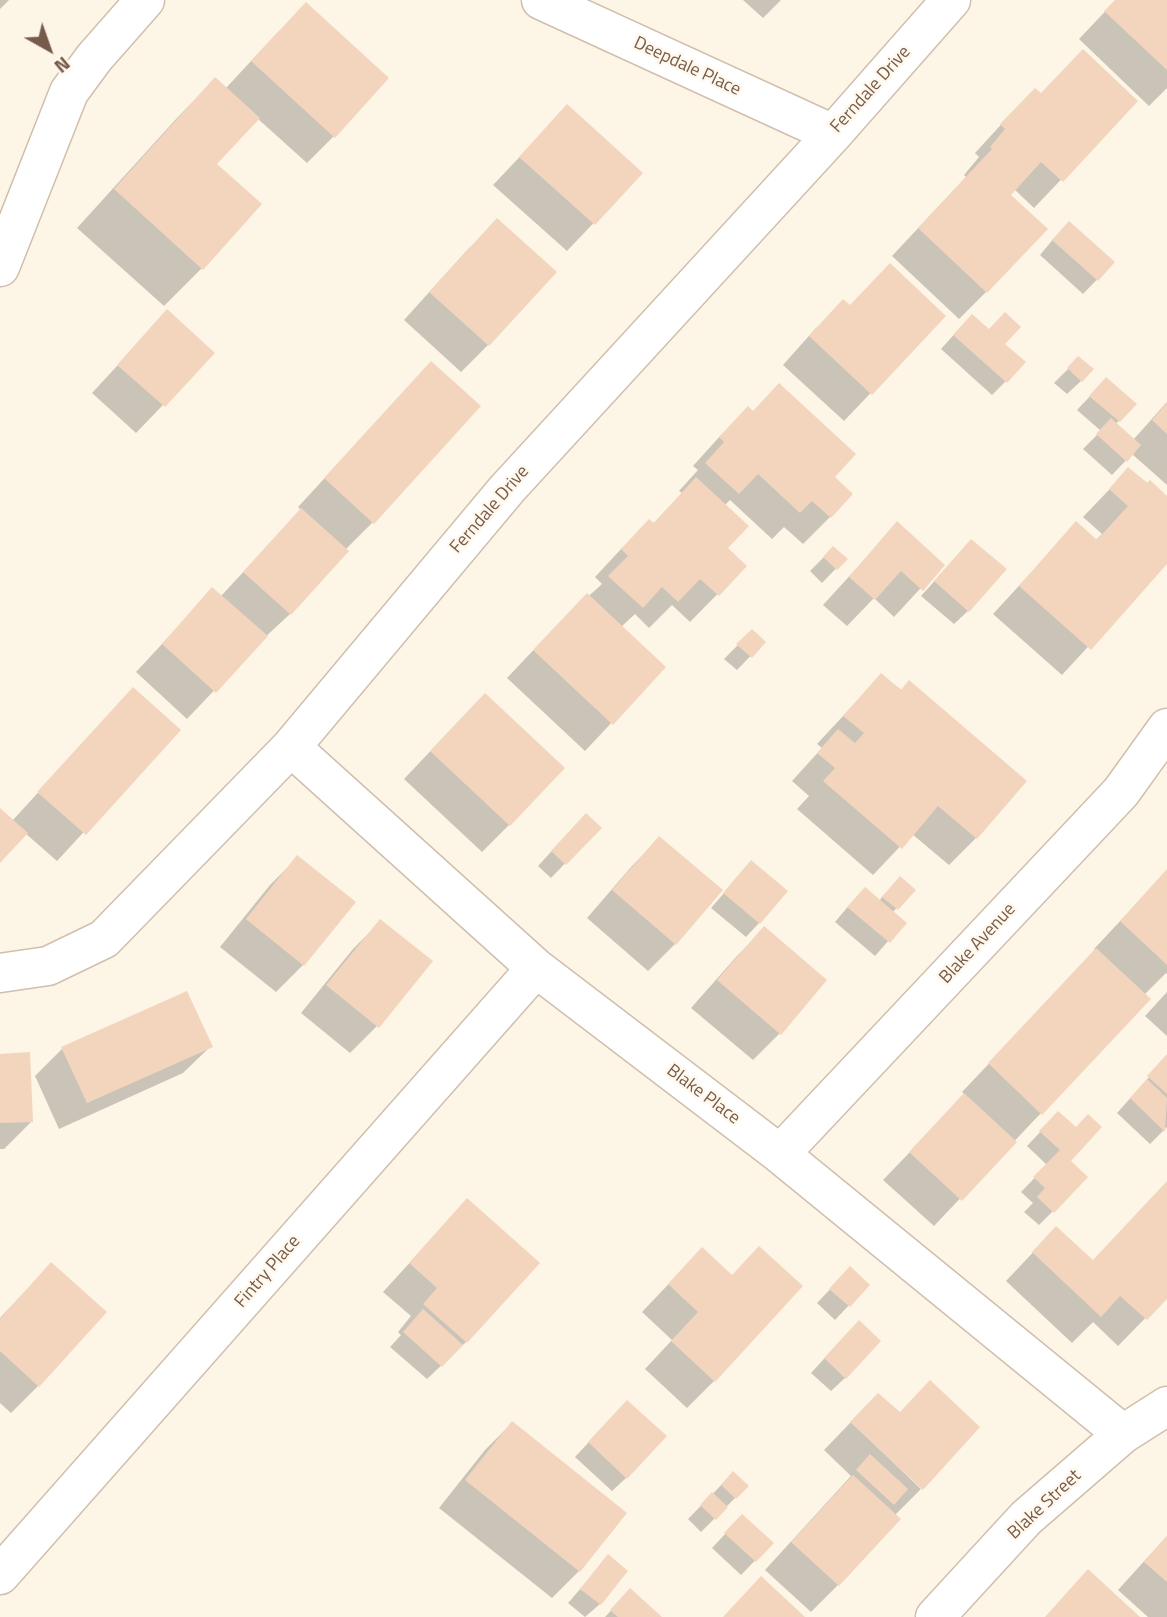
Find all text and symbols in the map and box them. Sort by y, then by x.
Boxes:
north arrow [14,14,84,84]
street label: Deepdale Place [630,33,744,101]
street label: Ferndale Drive [826,42,916,138]
text: N [48,50,77,81]
street label: Ferndale Drive [446,462,534,558]
street label: Blake Avenue [935,899,1021,989]
street label: Blake Place [662,1060,744,1130]
street label: Fintry Place [231,1231,305,1313]
street label: Blake Street [1004,1466,1086,1544]

